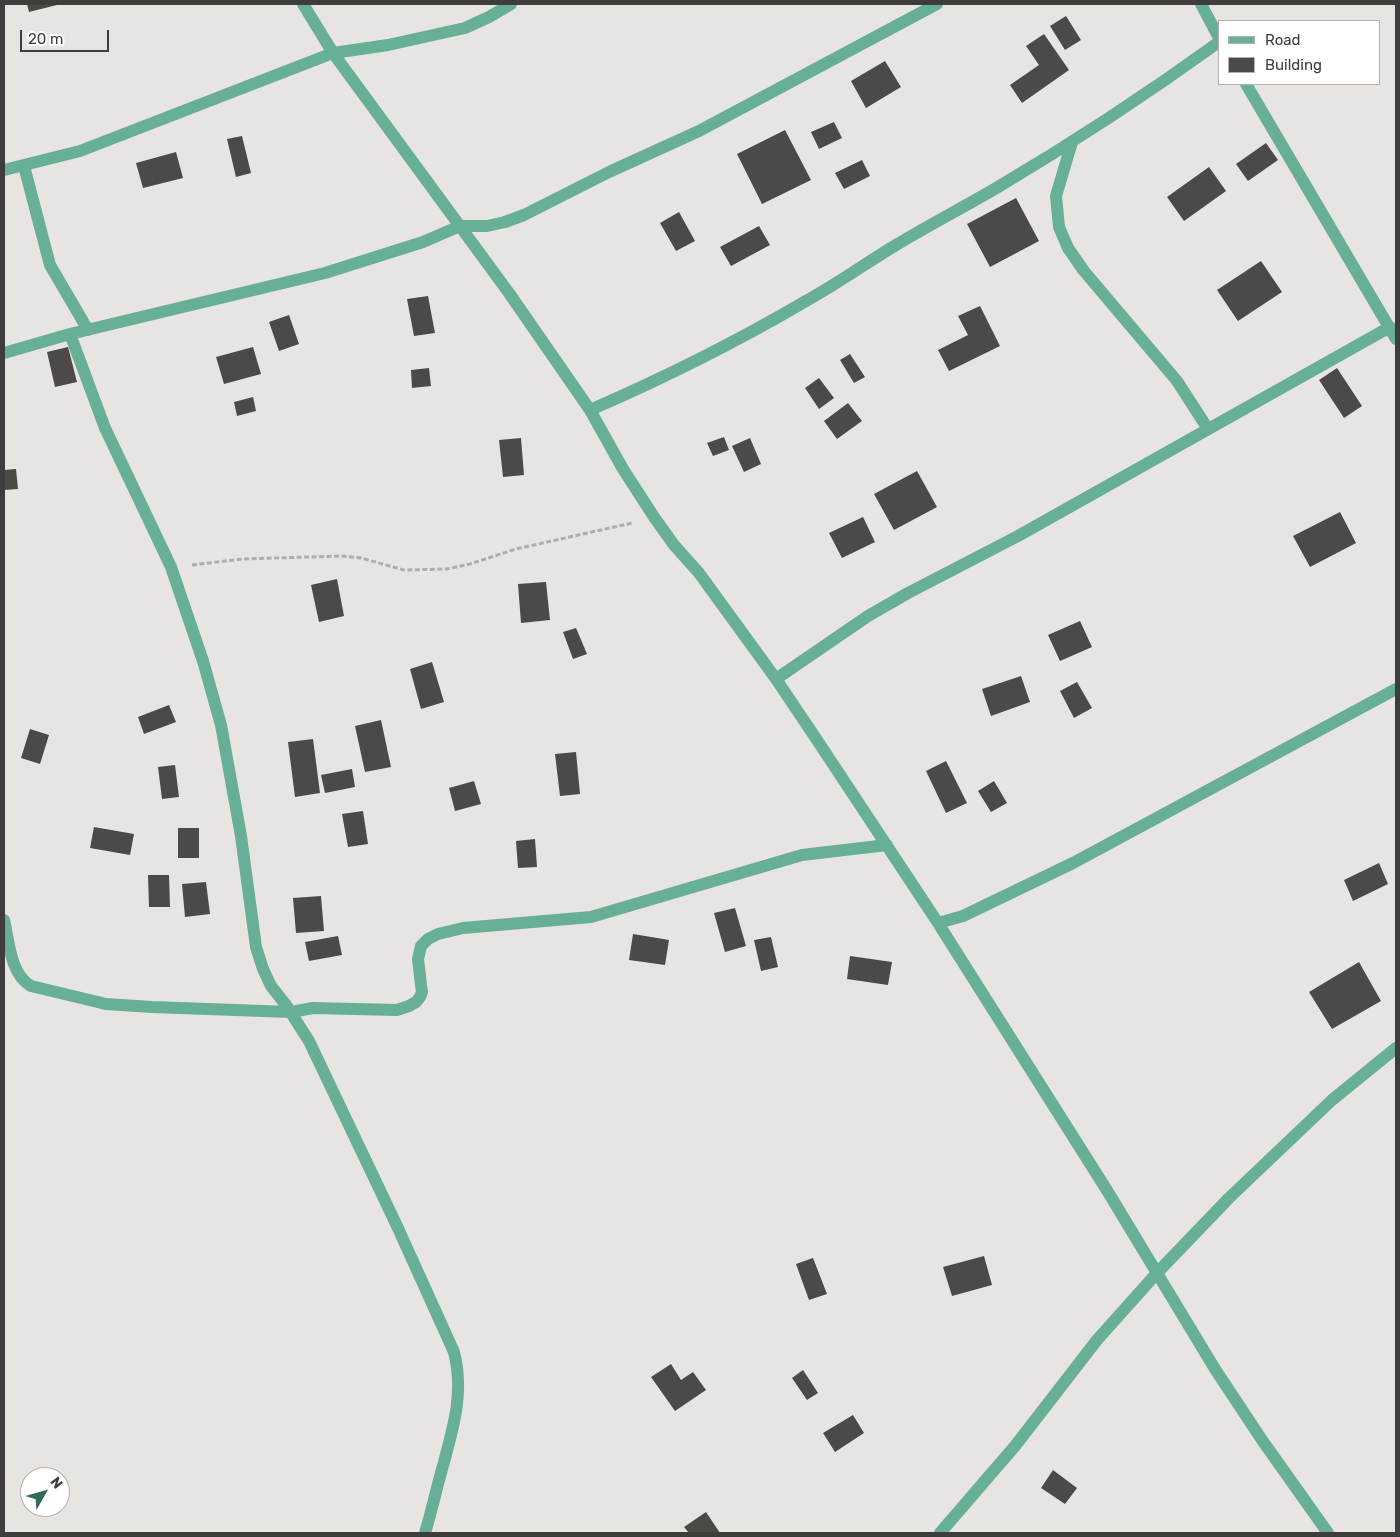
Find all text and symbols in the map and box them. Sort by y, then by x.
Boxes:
scale bar [22,20,111,52]
legend [1218,20,1380,85]
text: 20 m [28,30,63,48]
text: Road [1265,31,1301,49]
text: Building [1265,56,1322,74]
north arrow [20,1467,70,1517]
text: N [47,1474,66,1492]

